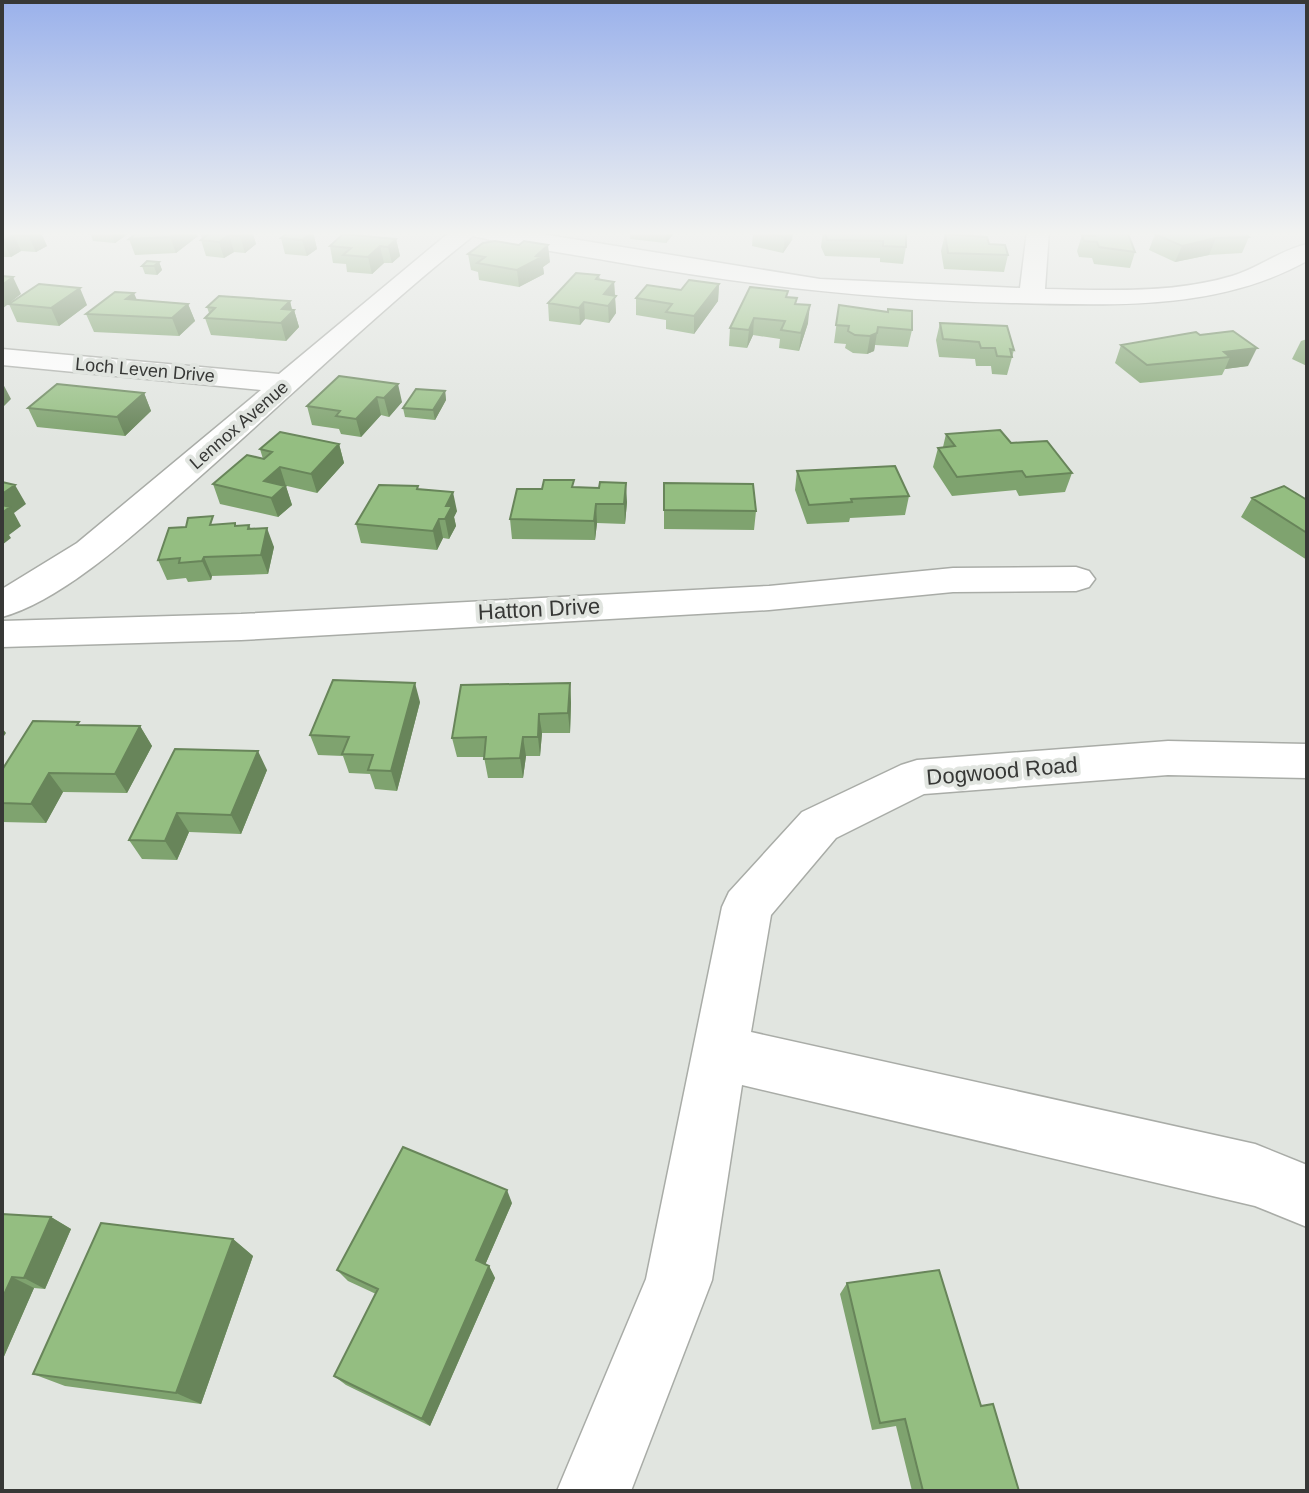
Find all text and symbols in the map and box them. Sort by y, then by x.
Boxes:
street label: Loch Leven Drive [74,354,216,386]
street label: Lennox Avenue [186,377,292,473]
street label: Hatton Drive [477,593,601,625]
street label: Dogwood Road [925,752,1079,790]

